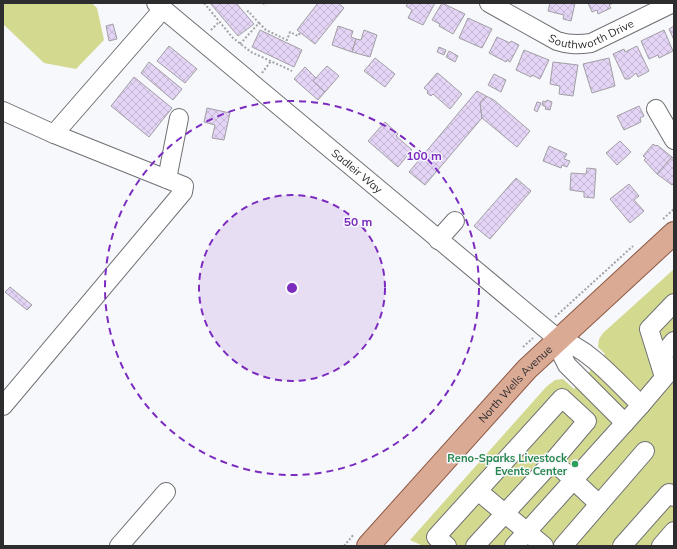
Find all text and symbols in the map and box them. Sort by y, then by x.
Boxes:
street label: Southworth Drive [546,16,636,51]
street label: Sadleir Way [329,146,385,196]
text: 100 m [406,148,442,163]
text: 50 m [344,214,372,229]
centre of rings [285,281,299,295]
street label: North Wells Avenue [475,342,555,426]
place label: Reno-Sparks Livestock Events Center [447,451,568,478]
marker: Reno-Sparks Livestock Events Center [570,459,580,469]

